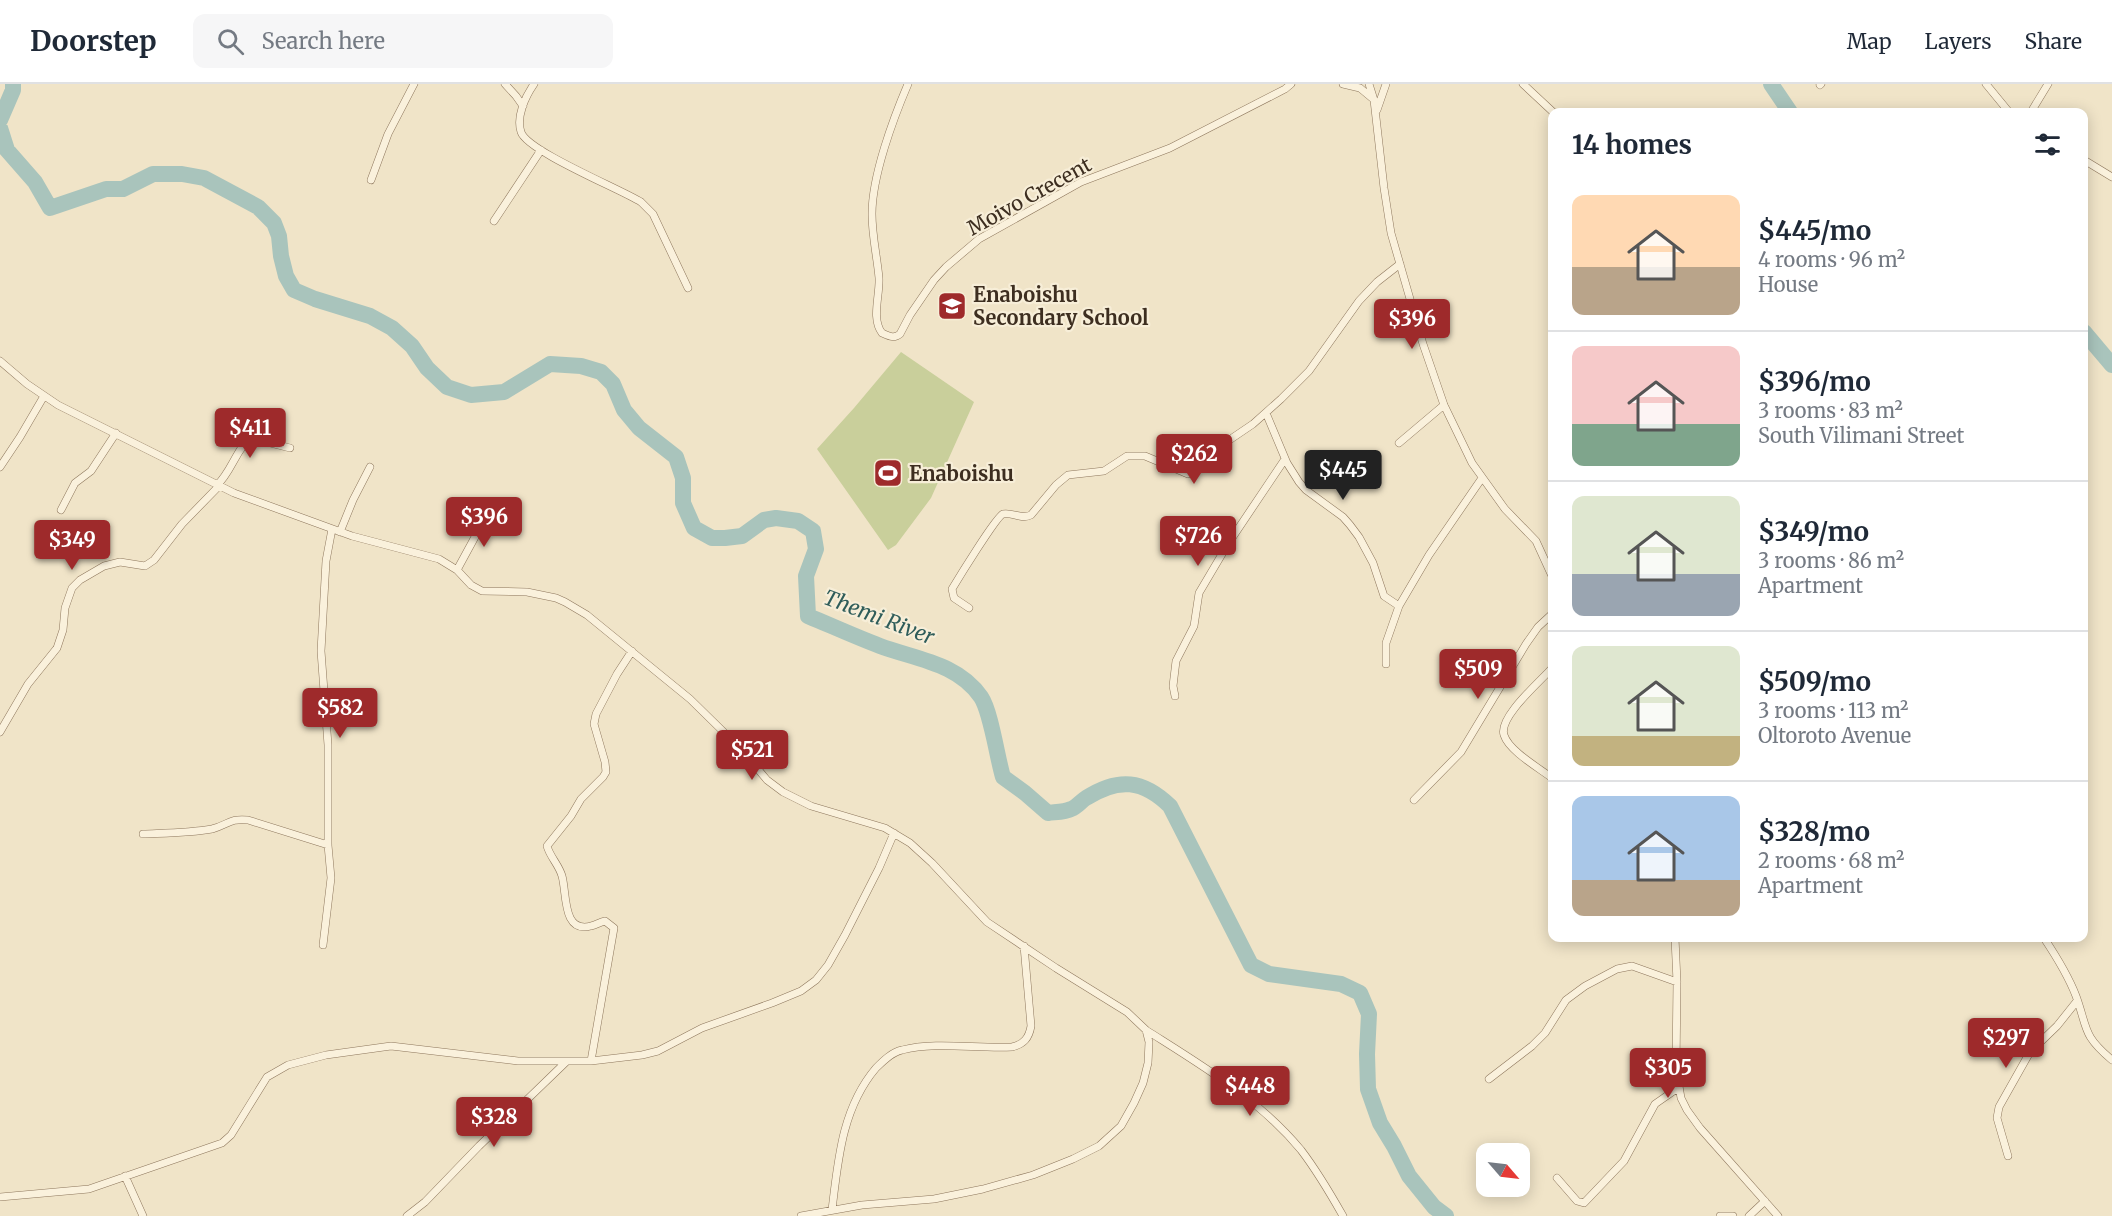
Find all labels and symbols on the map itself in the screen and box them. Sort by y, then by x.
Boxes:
street label: Moivo Crecent [963,151,1096,240]
place label: Enaboishu Secondary School [973,282,1149,330]
school or university icon: Enaboishu Secondary School [936,290,968,322]
pin: $396 [1376,299,1448,350]
pin: $411 [214,408,286,459]
pin: $262 [1158,434,1230,485]
pin: $445 [1307,450,1379,501]
sports icon: Enaboishu [872,457,904,489]
place label: Enaboishu [909,461,1014,486]
pin: $396 [448,497,520,548]
pin: $726 [1162,516,1234,567]
pin: $349 [36,520,108,571]
water label: Themi River [820,584,939,651]
pin: $509 [1442,649,1514,700]
pin: $582 [304,688,376,739]
pin: $521 [716,730,788,781]
pin: $297 [1970,1018,2042,1069]
pin: $305 [1632,1048,1704,1099]
pin: $448 [1214,1066,1286,1117]
pin: $328 [458,1097,530,1148]
north arrow [1476,1143,1530,1197]

